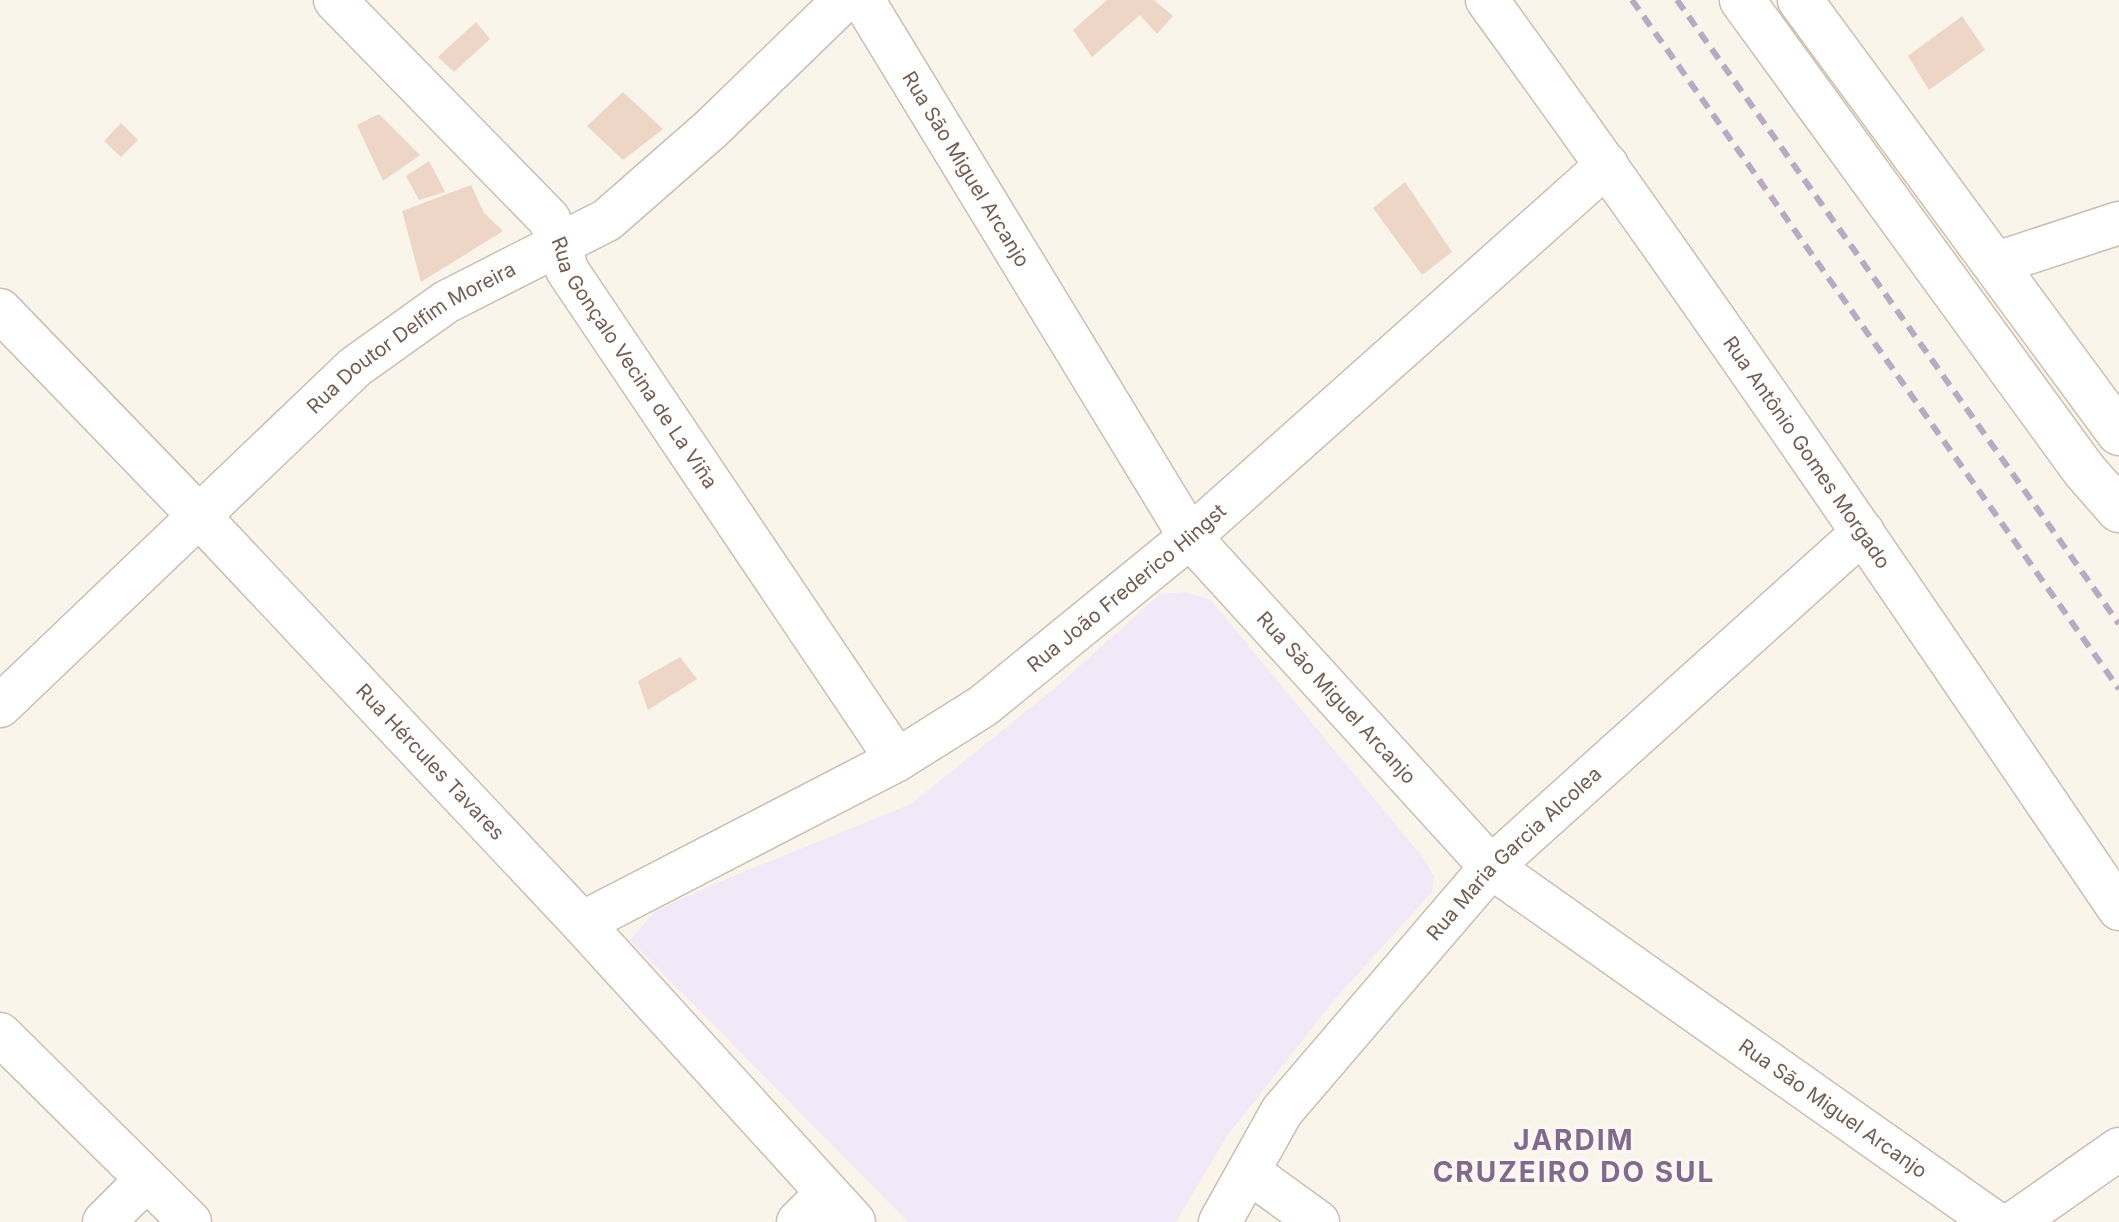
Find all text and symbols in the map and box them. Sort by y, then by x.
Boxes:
street label: Rua São Miguel Arcanjo [897,67,1035,271]
street label: Rua Gonçalo Vecina de La Viña [546,233,723,493]
street label: Rua Doutor Delfim Moreira [302,257,520,418]
street label: Rua Antônio Gomes Morgado [1718,332,1895,573]
street label: Rua João Frederico Hingst [1022,499,1231,677]
street label: Rua São Miguel Arcanjo [1252,606,1421,789]
street label: Rua Hércules Tavares [351,679,509,845]
street label: Rua Maria Garcia Alcolea [1421,762,1606,945]
street label: Rua São Miguel Arcanjo [1734,1034,1932,1183]
district label: JARDIM CRUZEIRO DO SUL [1433,1123,1715,1189]

